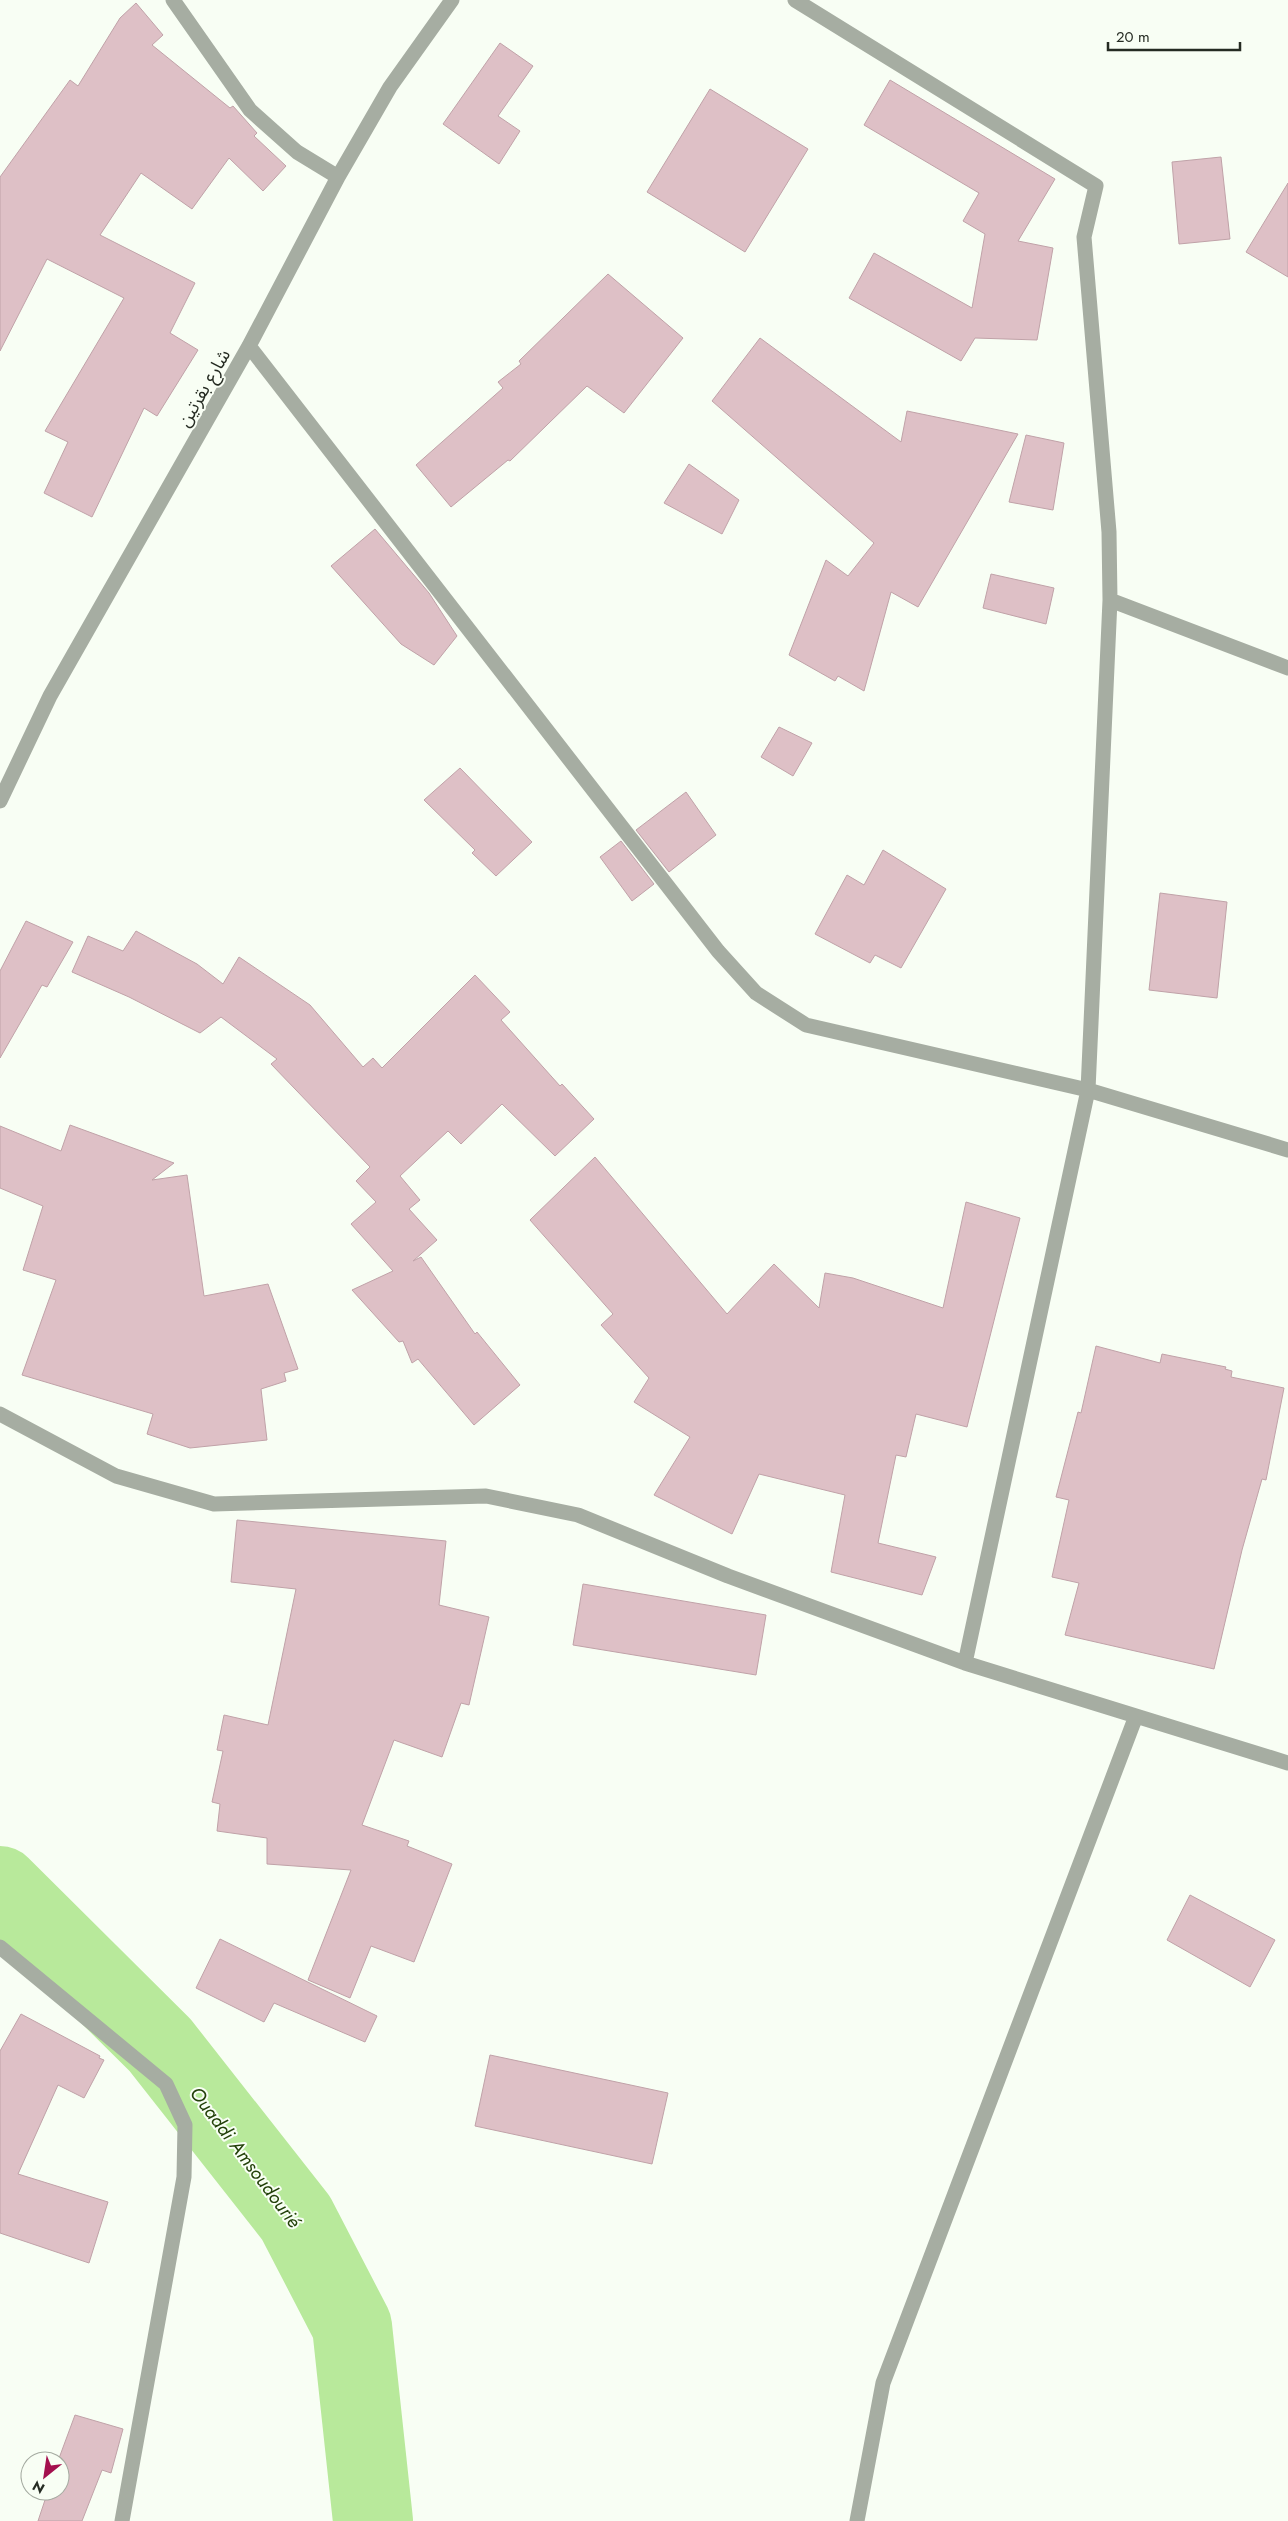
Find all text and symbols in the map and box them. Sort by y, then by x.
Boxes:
scale bar [1108,20,1240,52]
text: 20 m [1116,26,1150,48]
street label: شارع بقرتين [171,344,238,432]
water label: Ouaddi Amsoudourié [183,2081,308,2234]
north arrow [20,2451,70,2501]
text: N [29,2476,48,2499]

